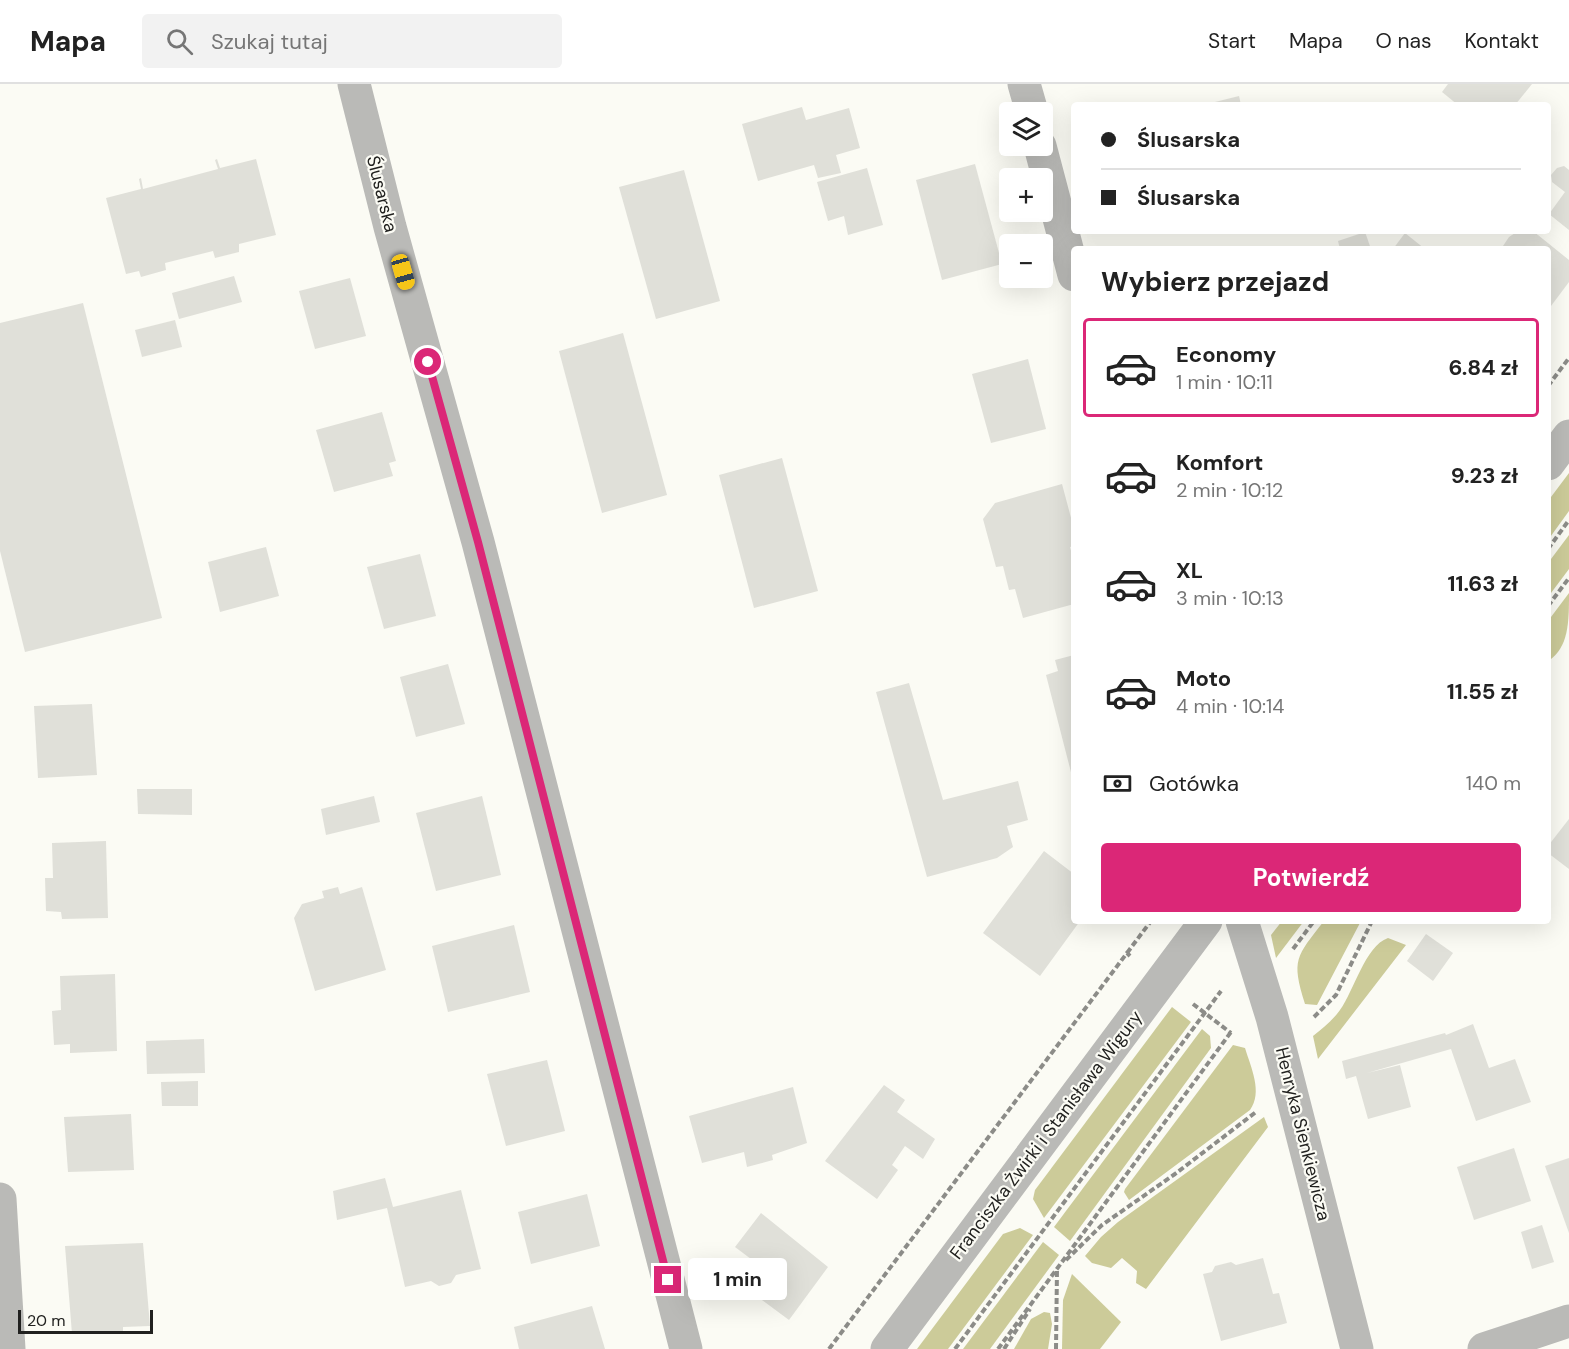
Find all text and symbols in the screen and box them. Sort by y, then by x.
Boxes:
search box [142,14,562,68]
text: Mapa [30,23,106,60]
icon: search [163,25,196,58]
text: Szukaj tutaj [211,27,328,56]
text: Start [1208,27,1256,55]
text: Mapa [1289,27,1343,55]
text: O nas [1376,27,1431,55]
text: Kontakt [1464,27,1539,55]
map controls [999,102,1053,288]
button: layers [999,102,1053,156]
text: Ślusarska [1137,125,1240,154]
street label: Ślusarska [361,153,403,235]
button: + [999,168,1053,222]
text: Ślusarska [1137,183,1240,212]
button: − [999,234,1053,288]
car [389,252,417,292]
text: Wybierz przejazd [1101,264,1329,299]
text: Economy [1176,340,1276,369]
icon: car [1104,341,1158,395]
route start [414,348,441,375]
text: 6.84 zł [1449,353,1518,382]
text: 1 min · 10:11 [1176,369,1273,395]
text: Komfort [1176,448,1263,477]
icon: car [1104,449,1158,503]
text: 9.23 zł [1451,461,1518,490]
text: 2 min · 10:12 [1176,477,1283,503]
text: XL [1176,556,1203,585]
icon: car [1104,557,1158,611]
text: 11.63 zł [1447,569,1518,598]
text: 3 min · 10:13 [1176,585,1284,611]
text: Moto [1176,664,1231,693]
icon: car [1104,665,1158,719]
text: 11.55 zł [1447,677,1518,706]
text: 4 min · 10:14 [1176,693,1285,719]
icon: cash [1101,767,1134,800]
text: Gotówka [1149,769,1239,798]
text: 140 m [1466,770,1521,796]
button: Potwierdź [1101,843,1521,912]
street label: Franciszka Żwirki i Stanisława Wigury [944,1006,1148,1264]
street label: Henryka Sienkiewicza [1270,1045,1336,1223]
callout: 1 min [689,1259,788,1301]
route end [654,1266,681,1293]
text: 1 min [713,1266,762,1292]
scale bar [18,1307,153,1334]
text: 20 m [27,1310,66,1331]

